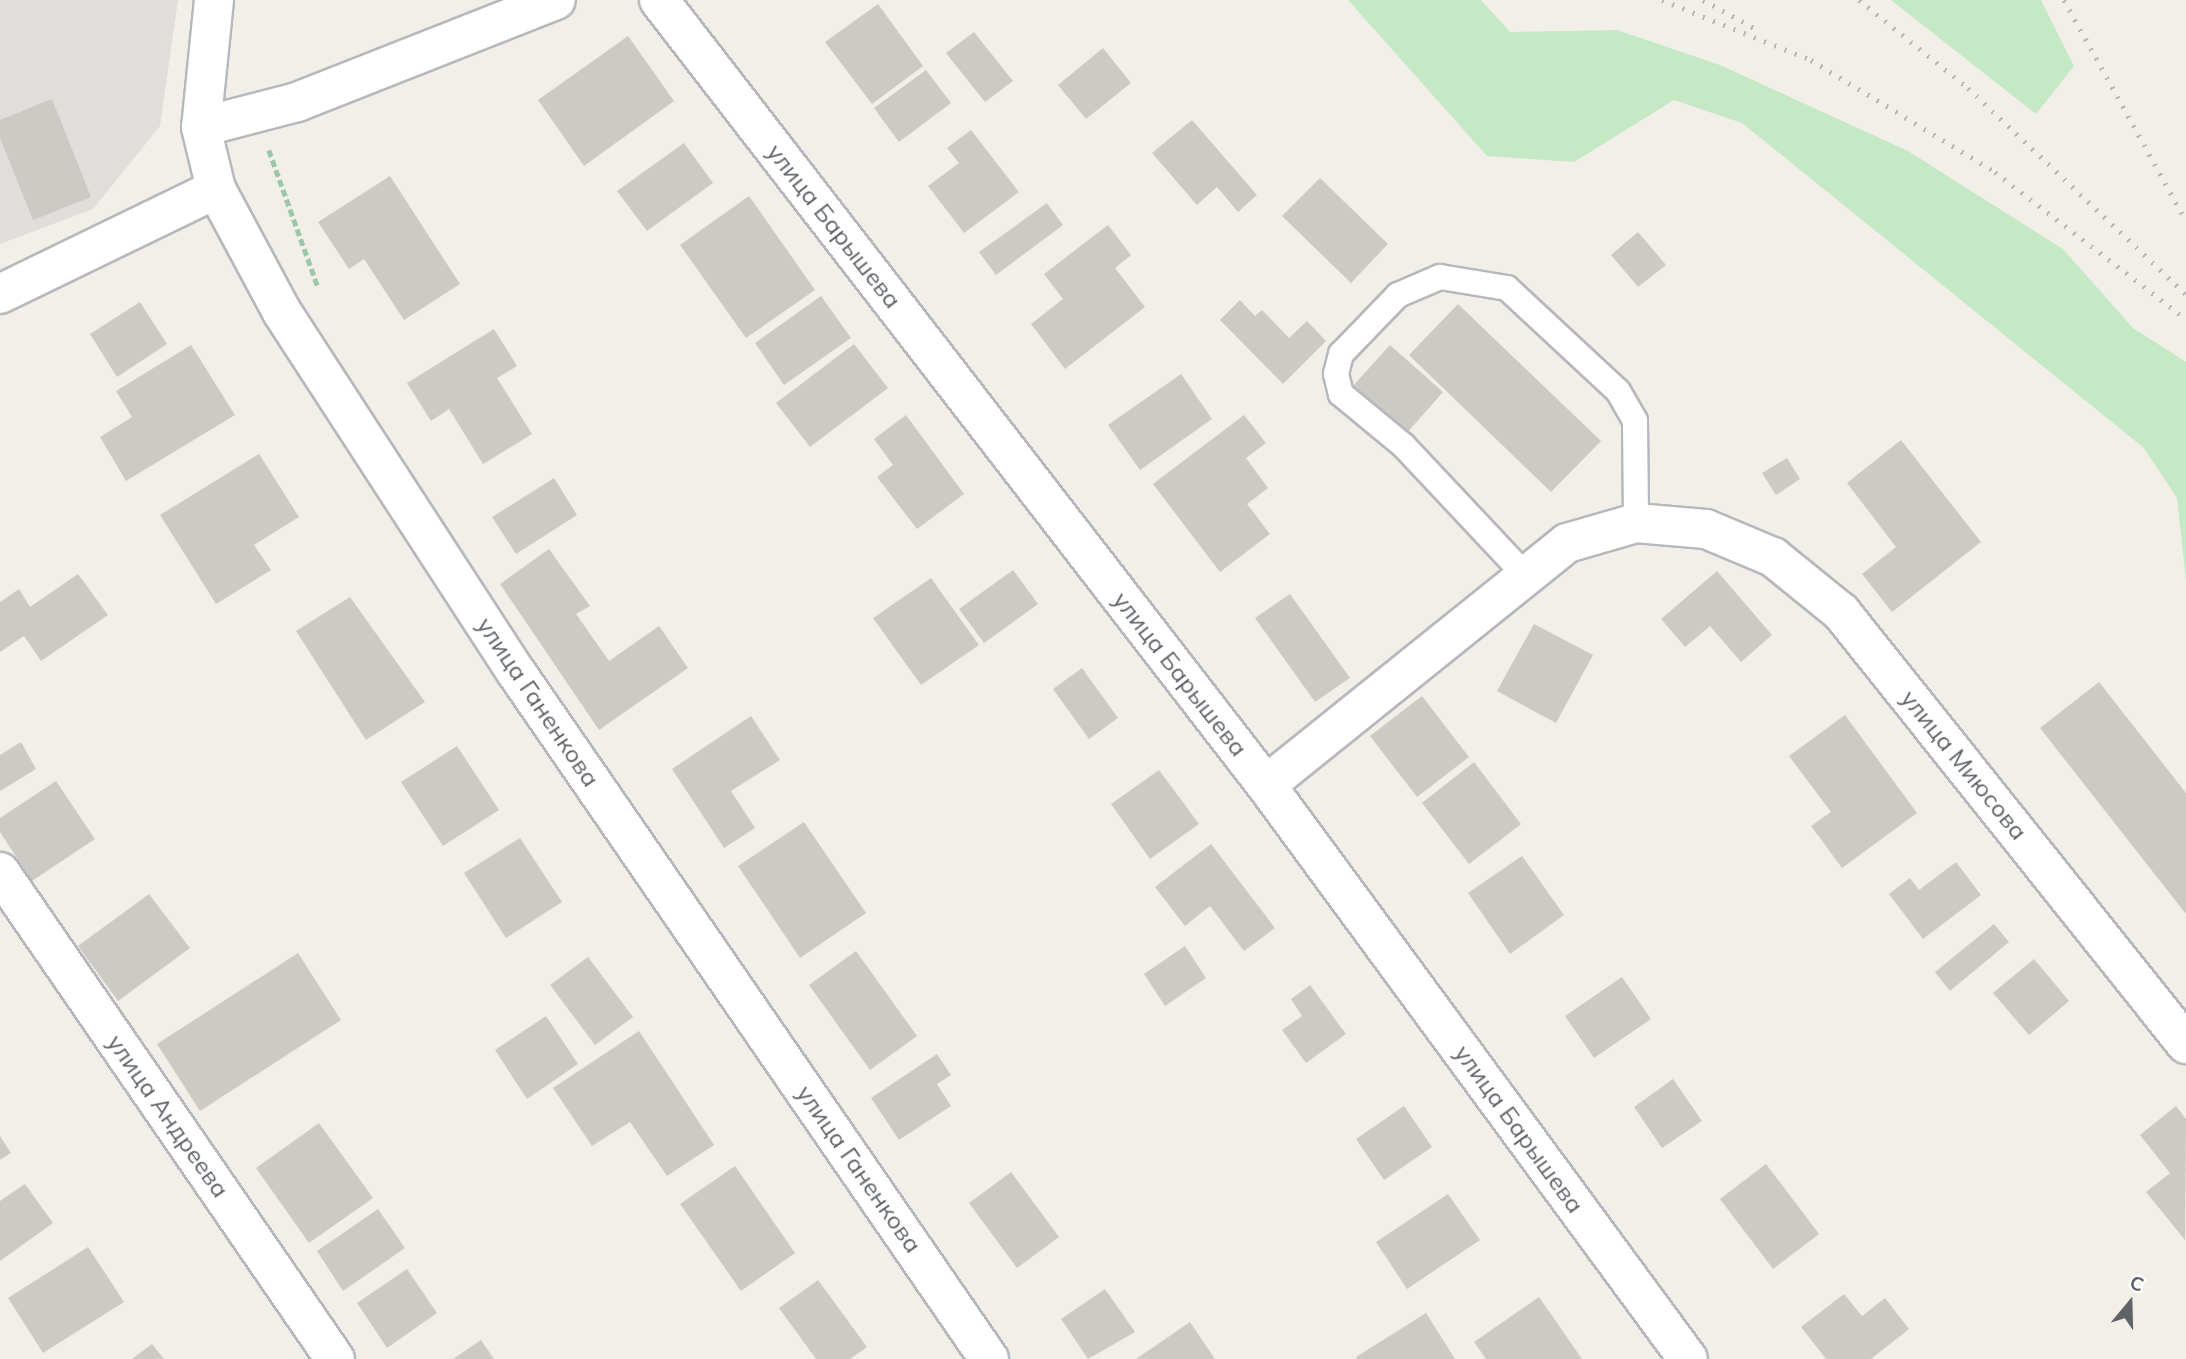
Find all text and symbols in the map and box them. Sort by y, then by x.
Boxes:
street label: улица Барышева [761,138,907,314]
street label: улица Барышева [1107,586,1253,762]
street label: улица Ганенкова [471,612,605,792]
street label: улица Миюсова [1895,684,2033,846]
street label: улица Андреева [101,1029,235,1203]
street label: улица Барышева [1448,1039,1590,1219]
street label: улица Ганенкова [790,1080,928,1258]
north arrow [2095,1268,2165,1338]
text: С [2127,1270,2147,1297]

